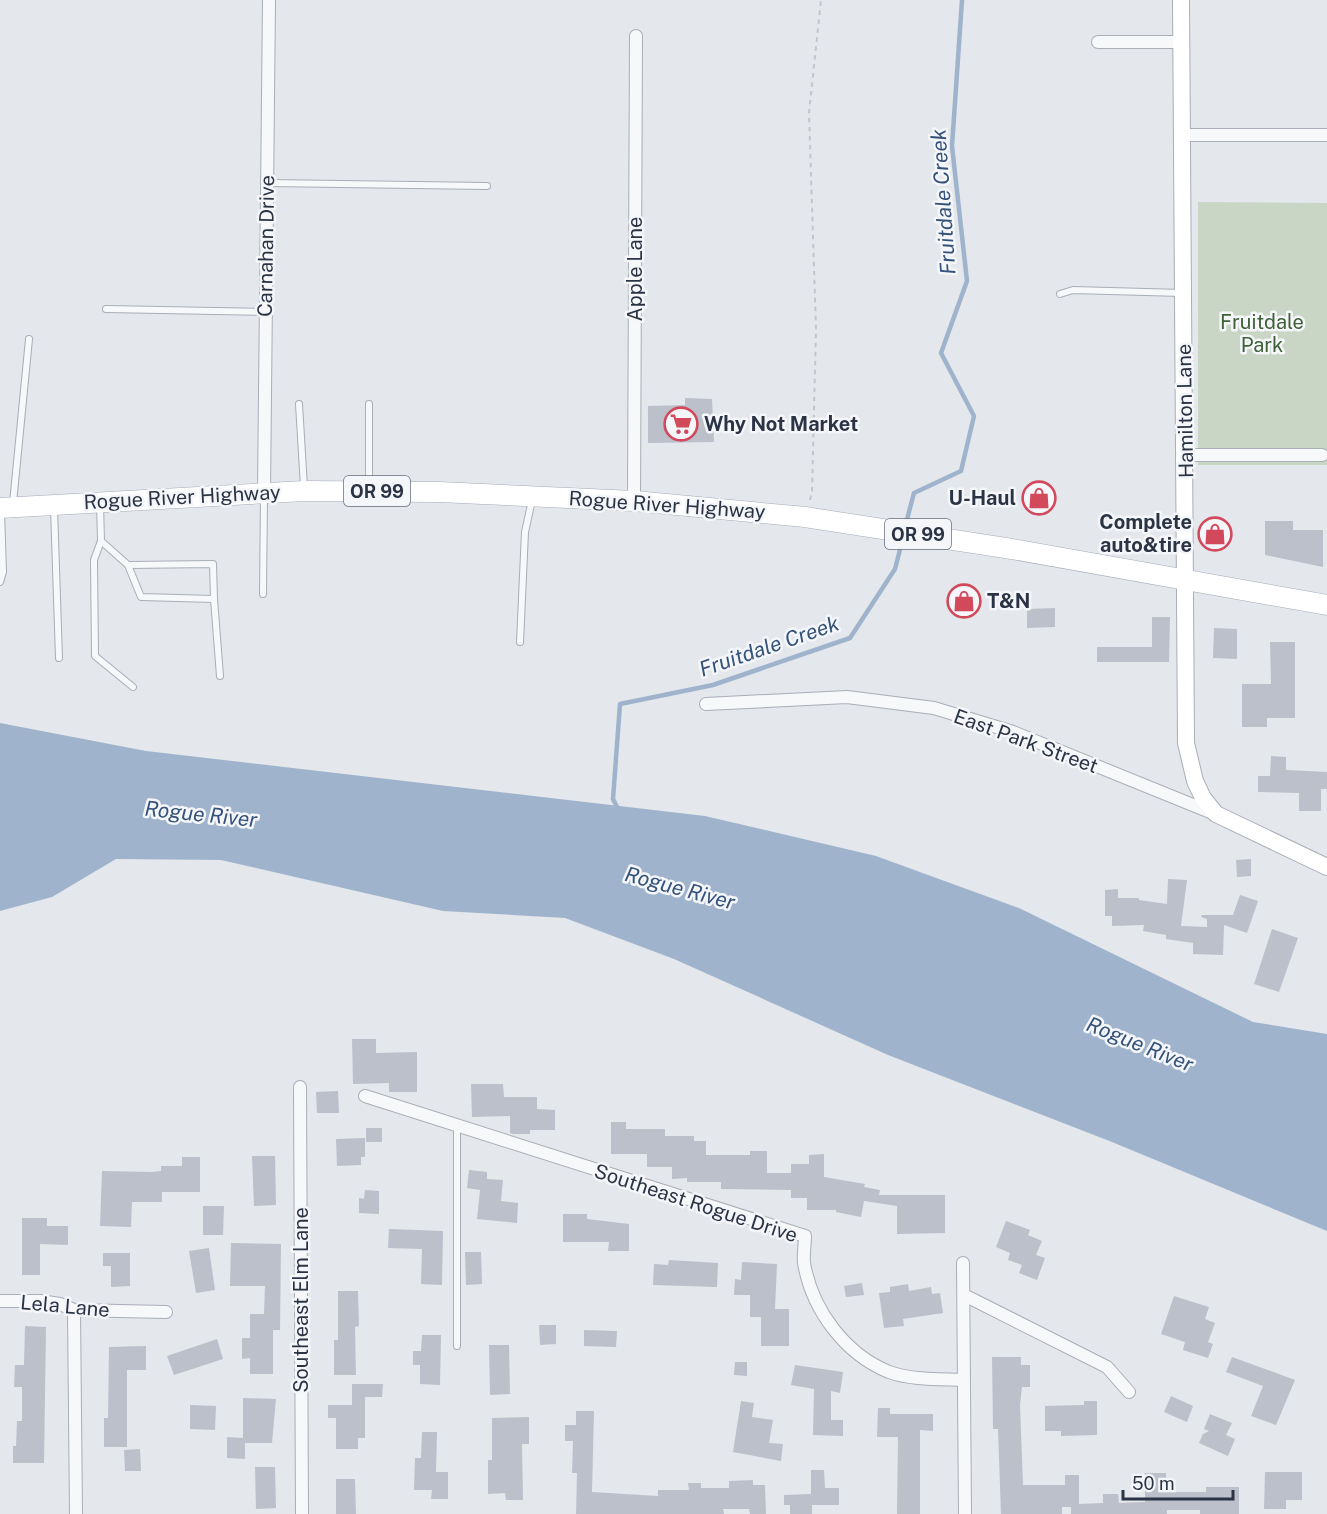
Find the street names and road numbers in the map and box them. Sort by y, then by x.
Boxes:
street label: Carnahan Drive [253,175,279,317]
street label: Apple Lane [623,217,647,321]
street label: Hamilton Lane [1172,344,1198,478]
road number: OR 99 [344,476,410,506]
street label: Rogue River Highway [83,480,281,514]
street label: Rogue River Highway [568,486,766,524]
road number: OR 99 [885,519,951,549]
street label: East Park Street [951,704,1101,778]
street label: Southeast Rogue Drive [591,1159,801,1247]
street label: Southeast Elm Lane [289,1207,313,1393]
street label: Lela Lane [19,1290,111,1322]

